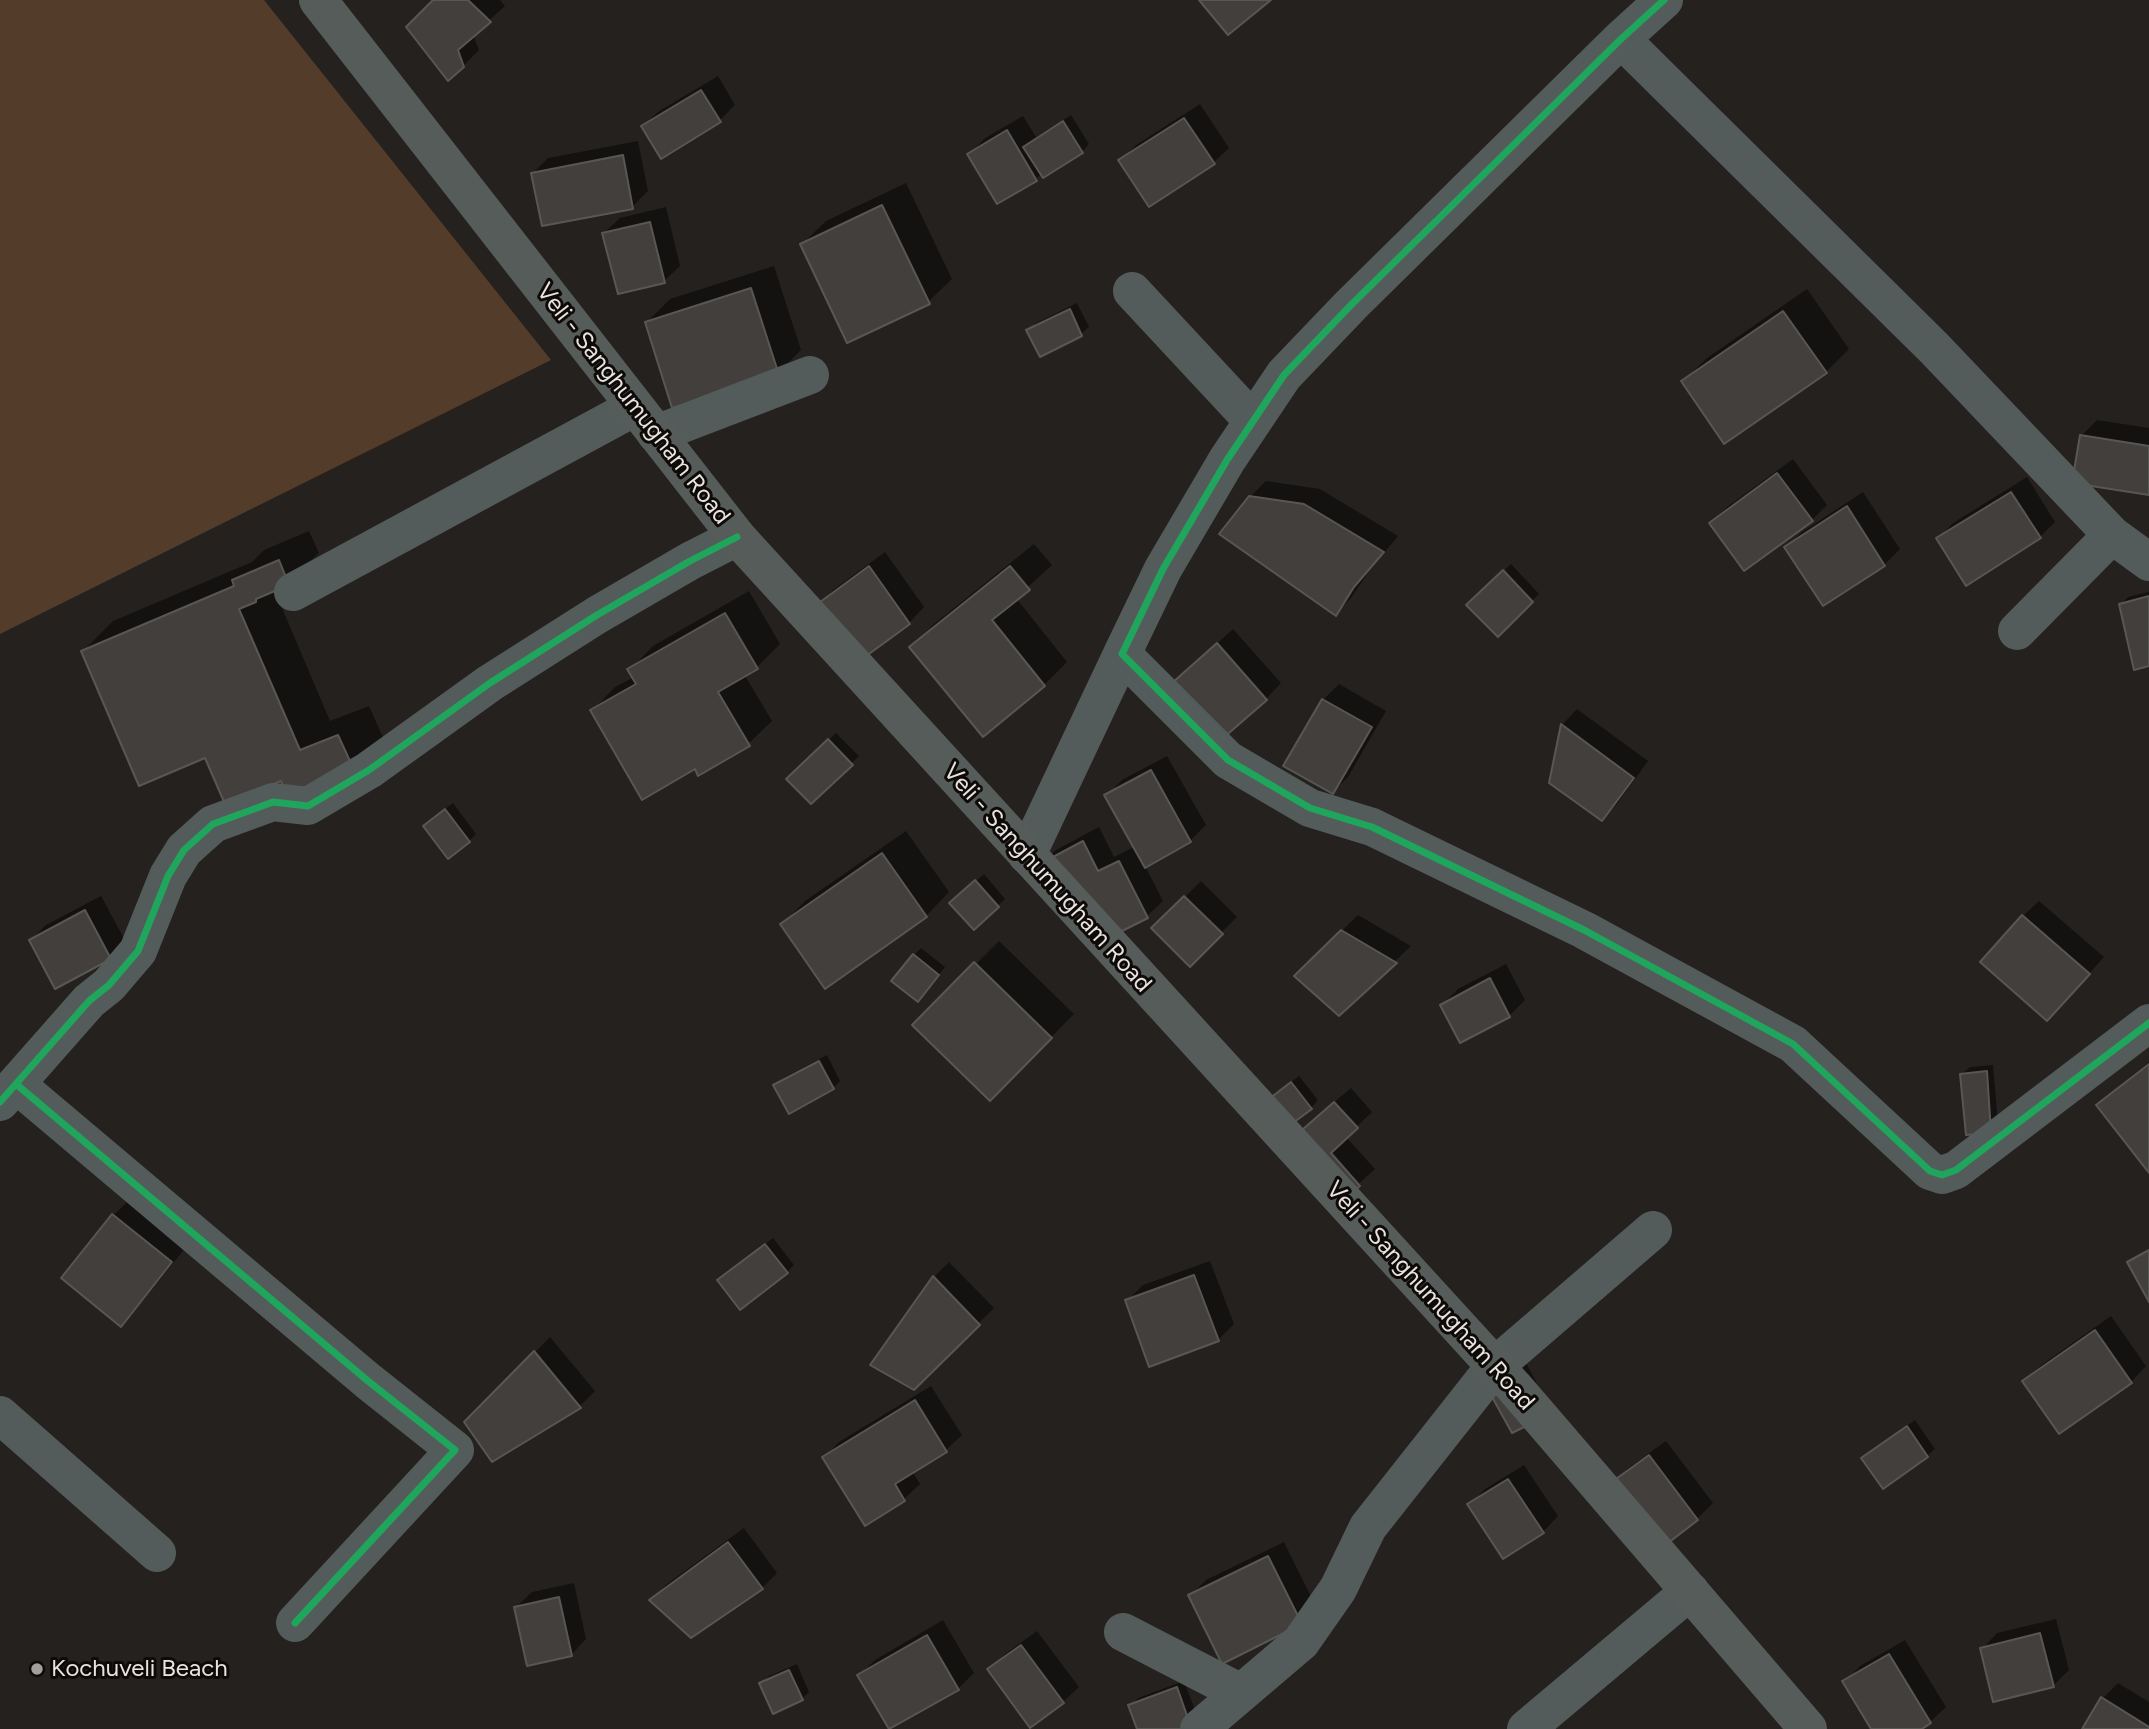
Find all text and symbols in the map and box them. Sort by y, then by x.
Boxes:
street label: Veli - Sanghumugham Road [530,278,736,530]
street label: Veli - Sanghumugham Road [937,758,1157,998]
street label: Veli - Sanghumugham Road [1320,1176,1540,1416]
place label: Kochuveli Beach [51,1655,228,1683]
marker: Kochuveli Beach [29,1661,45,1677]

